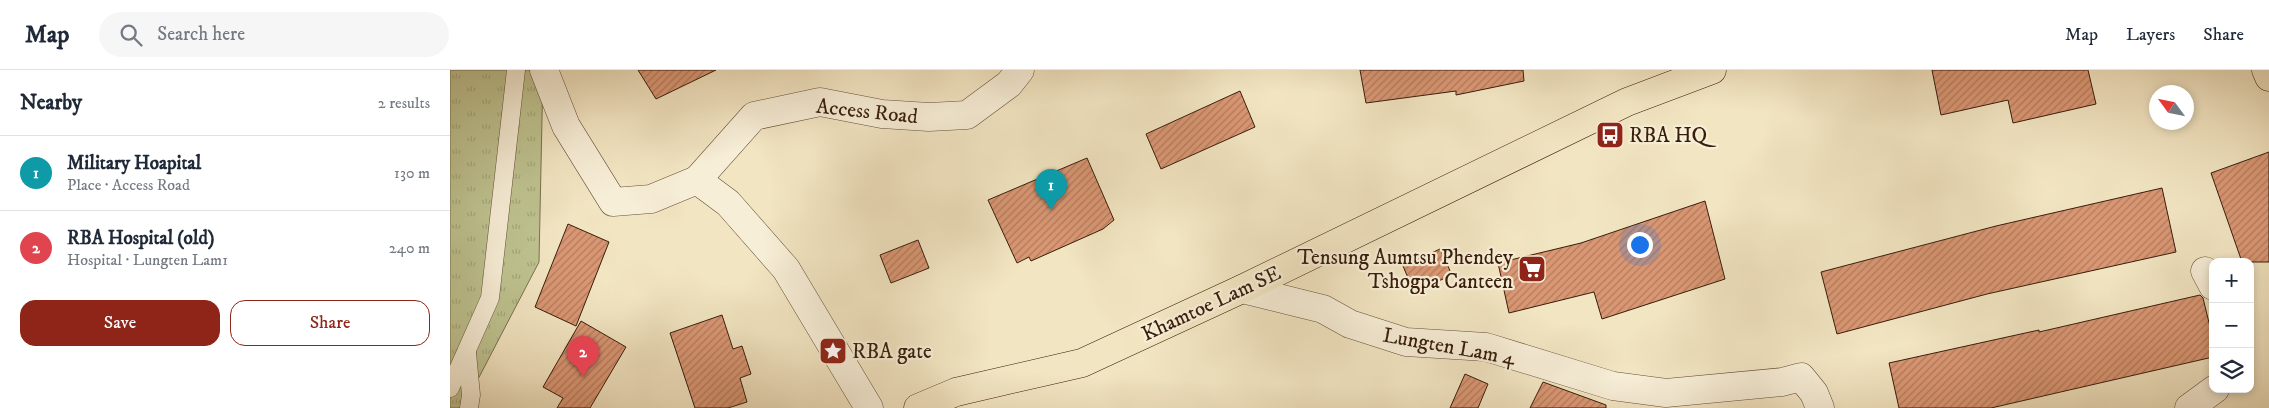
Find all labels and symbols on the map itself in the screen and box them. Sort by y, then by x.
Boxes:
north arrow [2149,85,2194,130]
street label: Access Road [815,94,920,130]
bus stop icon: RBA HQ [1595,120,1625,150]
place label: RBA HQ [1629,123,1717,149]
pin: 1 [1035,169,1067,210]
your location [1627,232,1653,258]
place label: Tensung Aumtsu Phendey Tshogpa Canteen [1297,245,1514,295]
supermarket icon: Tensung Aumtsu Phendey Tshogpa Canteen [1517,254,1547,284]
street label: Khamtoe Lam SE [1138,260,1285,348]
street label: Lungten Lam 4 [1381,323,1518,372]
pin: 2 [567,336,599,377]
place icon: RBA gate [818,336,848,366]
place label: RBA gate [852,339,932,365]

